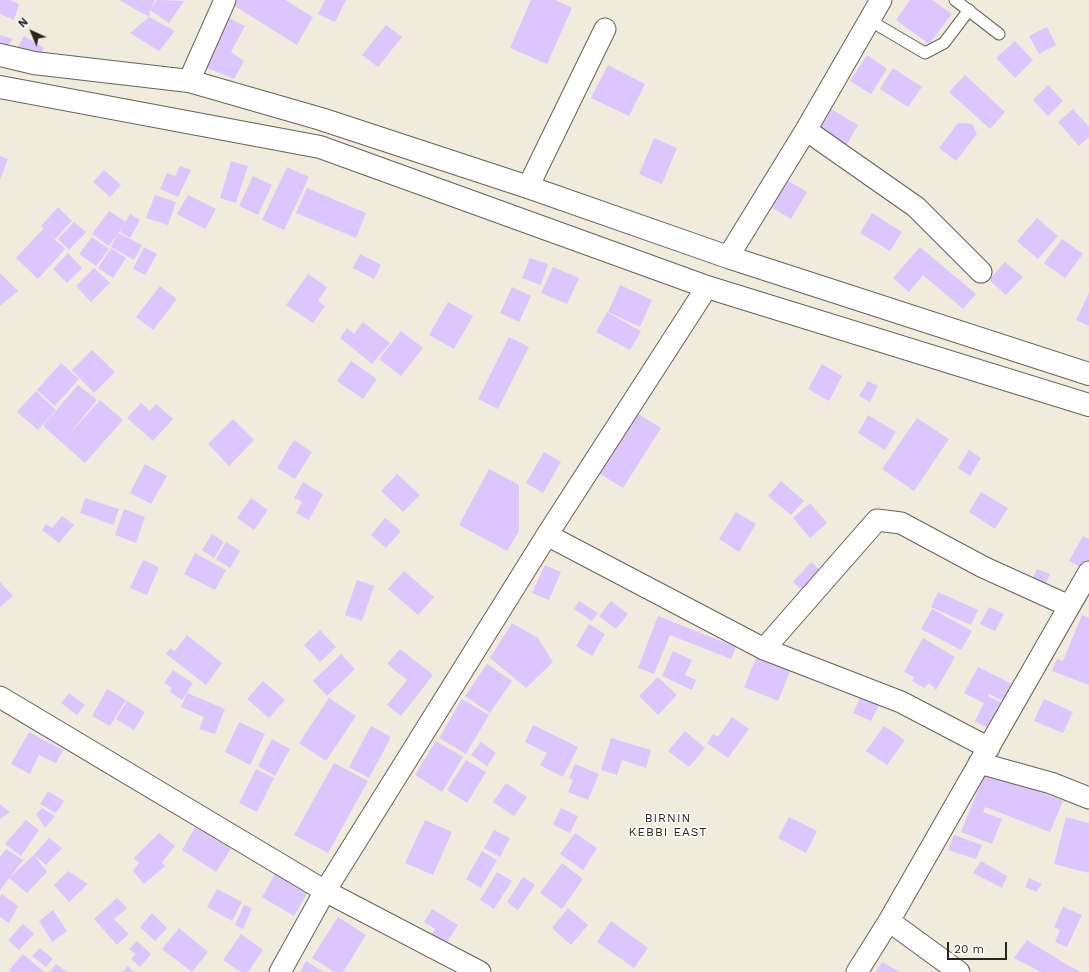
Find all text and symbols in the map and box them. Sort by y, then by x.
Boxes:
north arrow [12,12,52,52]
text: N [16,15,31,31]
district label: BIRNIN KEBBI EAST [629,811,707,839]
scale bar [949,934,1009,960]
text: 20 m [954,942,984,956]

